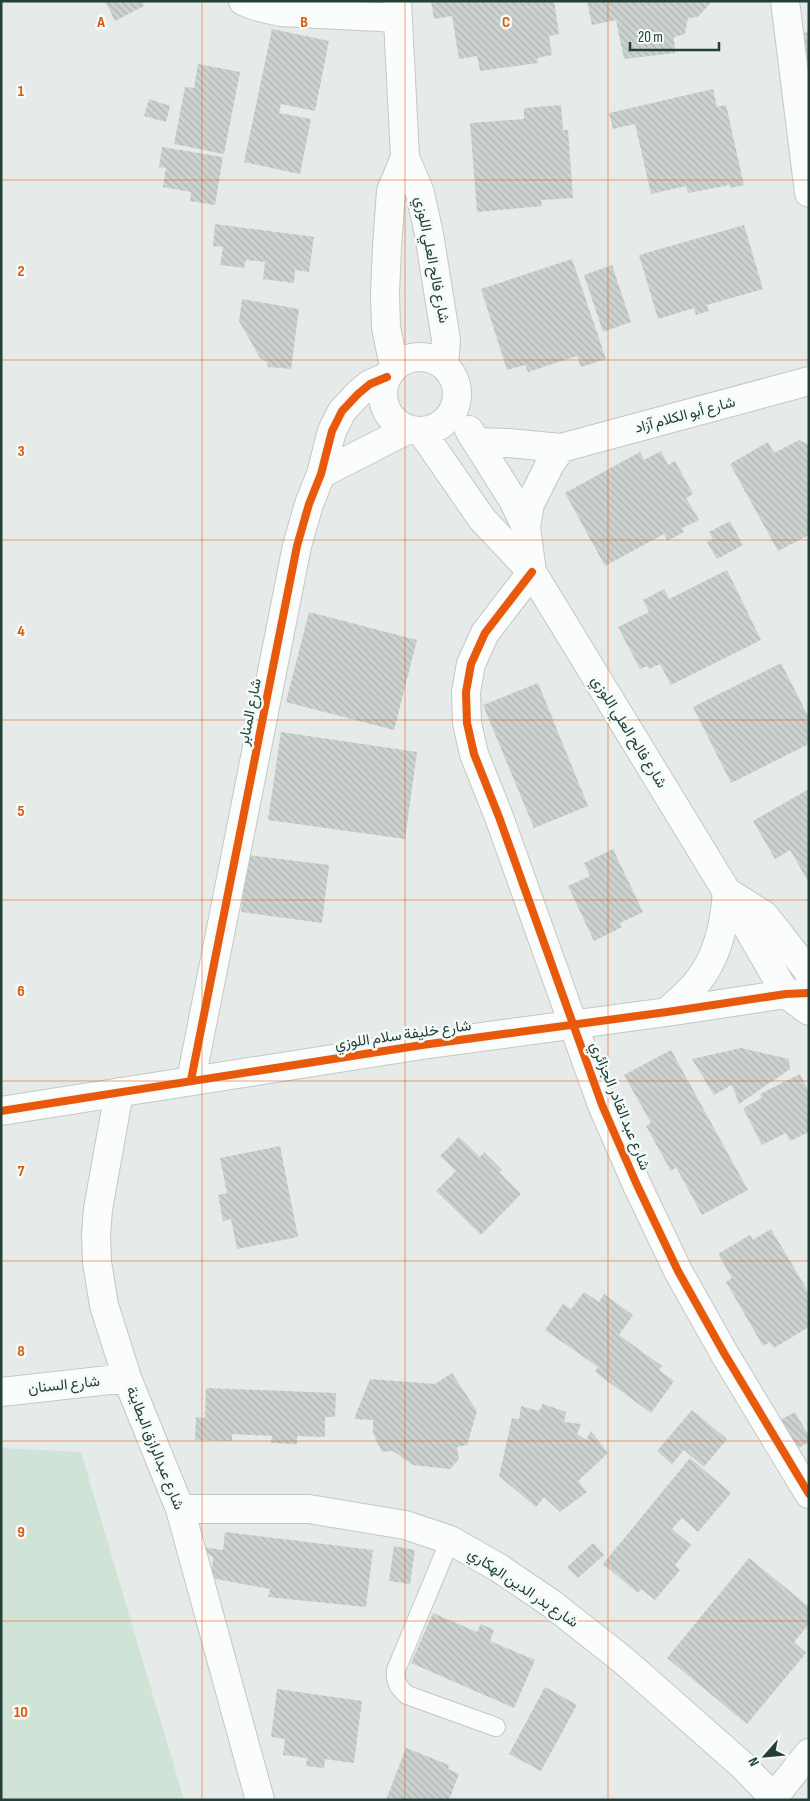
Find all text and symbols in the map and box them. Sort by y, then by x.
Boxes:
text: A [96,13,105,32]
text: B [300,13,308,32]
text: C [502,13,510,32]
scale bar [630,20,719,52]
text: 20 m [638,28,663,47]
text: 1 [18,82,25,101]
street label: شارع فالح العلي اللوزي [407,195,454,326]
text: 2 [17,262,25,281]
street label: شارع أبو الكلام آزاد [633,392,738,439]
text: 3 [17,442,25,461]
text: 4 [17,622,25,641]
street label: شارع فالح العلي اللوزي [584,672,671,793]
street label: شارع المنابر [234,677,267,748]
text: 5 [17,802,25,821]
text: 6 [17,982,25,1001]
street label: شارع خليفة سلام اللوزي [334,1016,473,1057]
street label: شارع عبد القادر الجزائري [583,1039,655,1174]
text: 7 [18,1162,25,1181]
text: 8 [17,1342,25,1361]
street label: شارع السنان [27,1372,101,1399]
street label: شارع عبدالرازق البطاينة [121,1383,189,1513]
text: 9 [17,1523,25,1542]
street label: شارع بدر الدين الهكاري [462,1544,582,1635]
text: 10 [14,1703,28,1722]
north arrow [740,1731,790,1781]
text: N [745,1754,763,1769]

